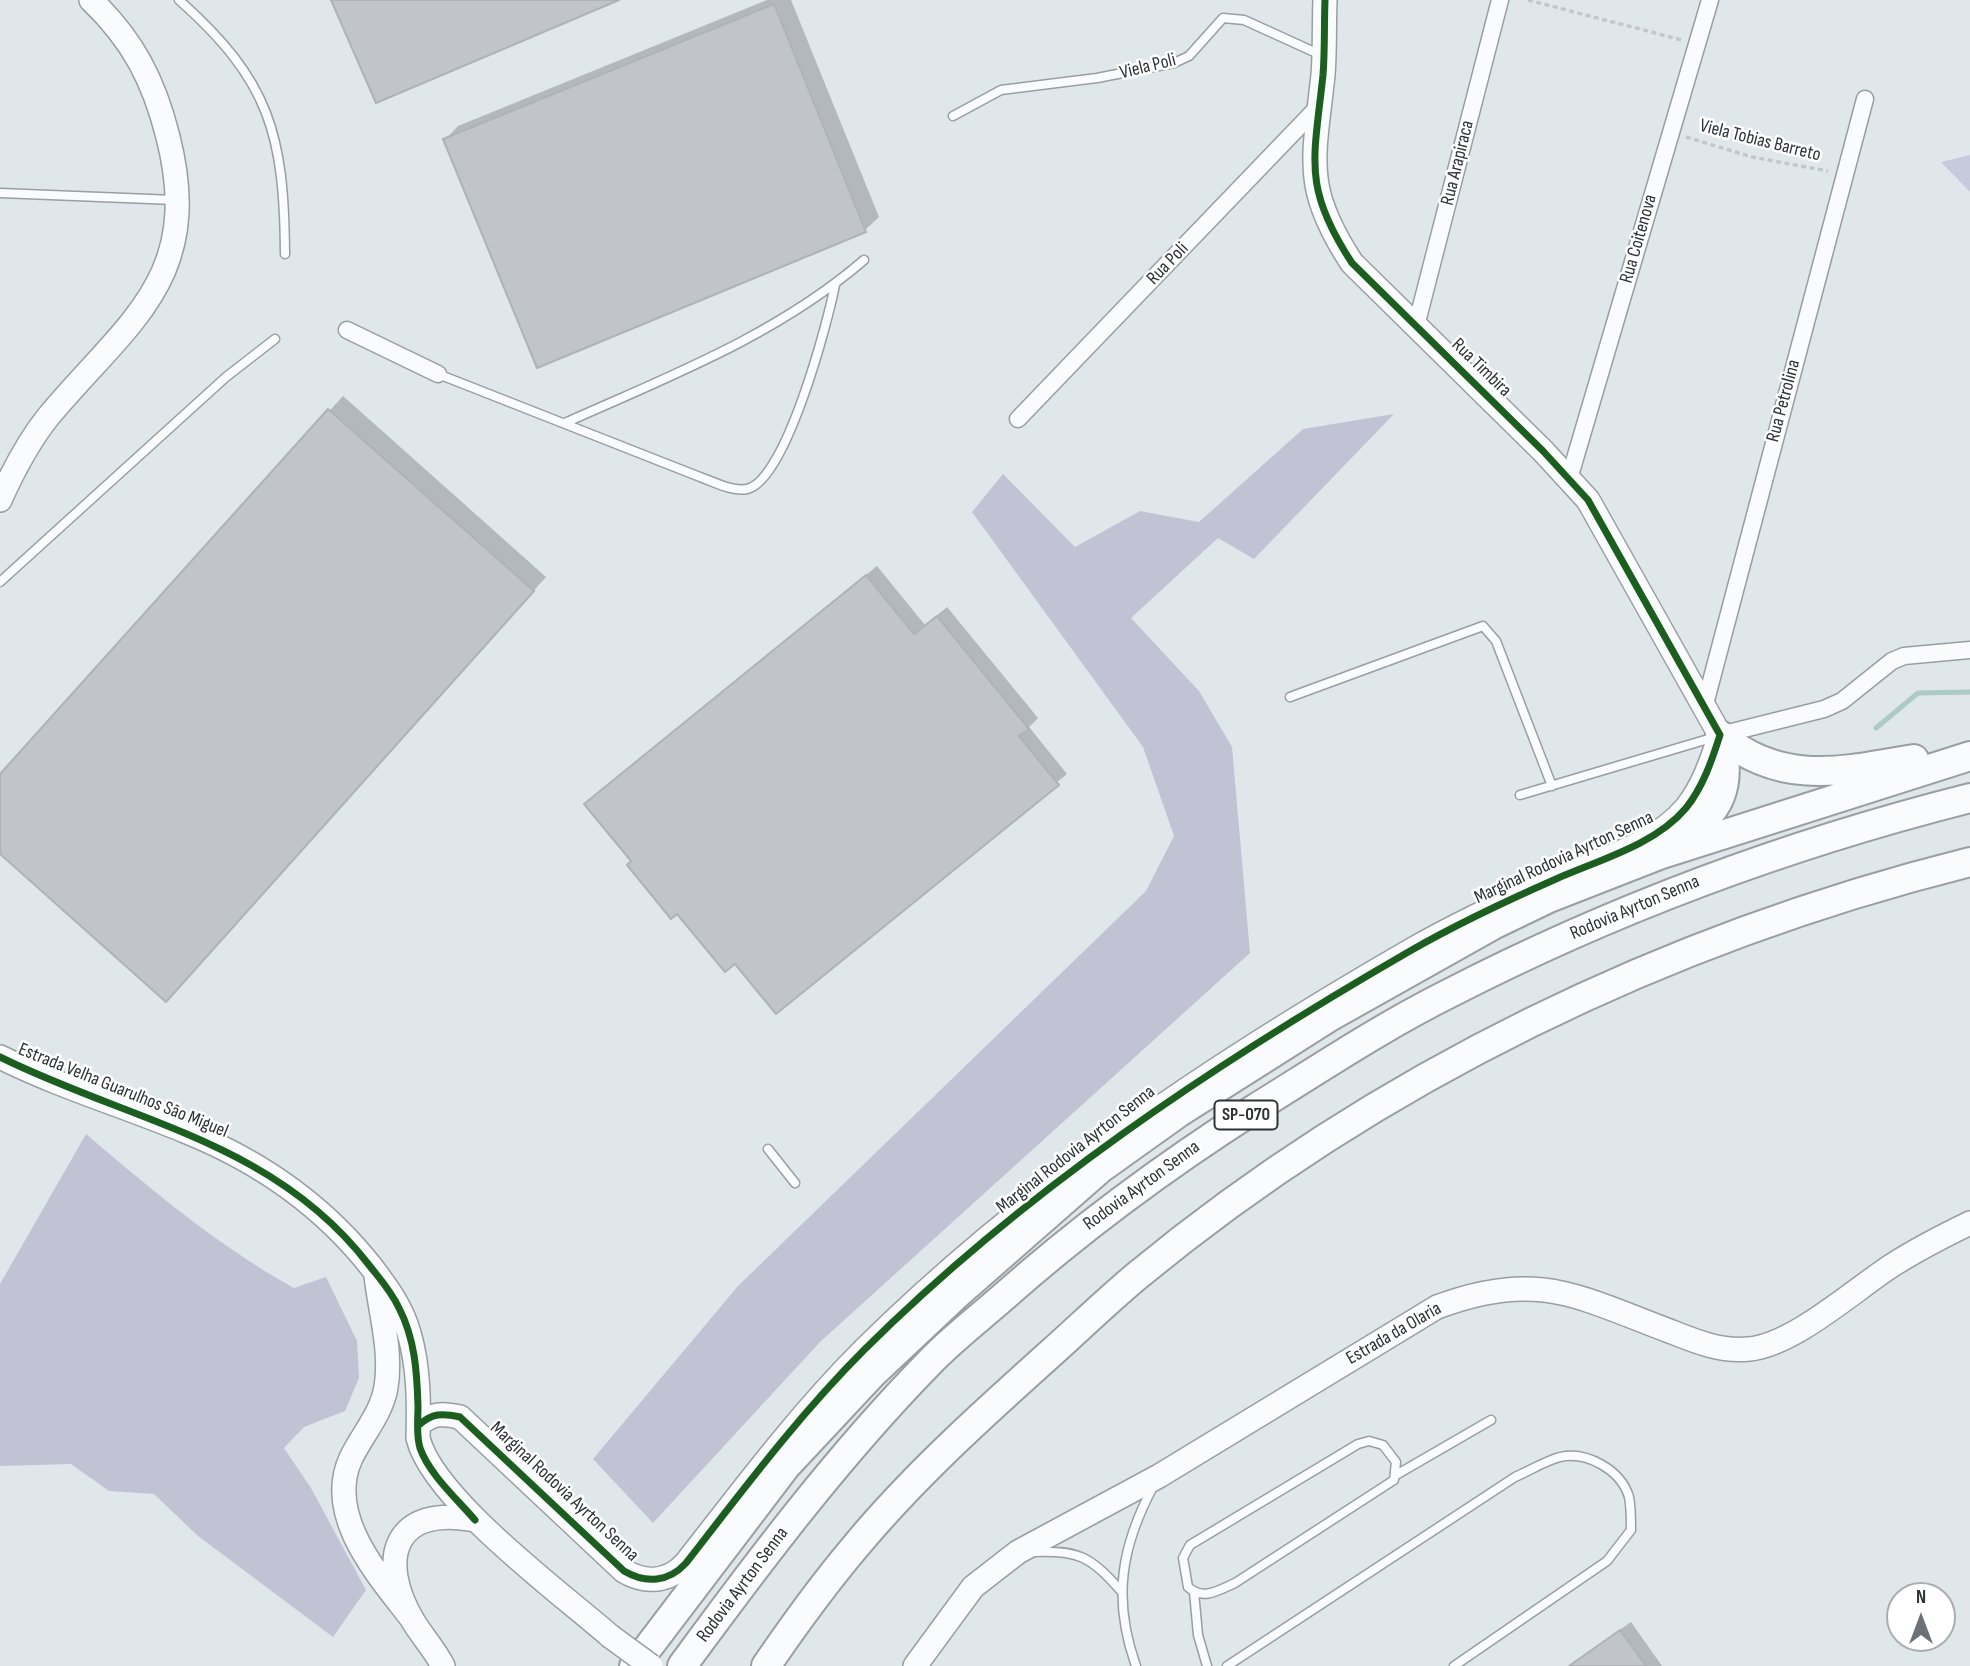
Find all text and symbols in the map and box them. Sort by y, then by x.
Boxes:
street label: Viela Poli [1118,49,1178,85]
street label: Viela Tobias Barreto [1697,115,1823,167]
street label: Rua Arapiraca [1436,118,1480,208]
street label: Rua Coitenova [1615,192,1663,286]
street label: Rua Poli [1142,238,1194,290]
street label: Rua Timbira [1446,334,1516,402]
street label: Rua Petrolina [1762,357,1806,445]
street label: Marginal Rodovia Ayrton Senna [1471,806,1657,910]
street label: Rodovia Ayrton Senna [1567,870,1703,946]
street label: Estrada Velha Guarulhos São Miguel [15,1038,231,1144]
street label: Marginal Rodovia Ayrton Senna [992,1081,1160,1219]
road number: SP-070 [1214,1100,1278,1130]
street label: Rodovia Ayrton Senna [1079,1136,1205,1236]
street label: Estrada da Olaria [1342,1298,1446,1370]
street label: Marginal Rodovia Ayrton Senna [485,1417,643,1567]
street label: Rodovia Ayrton Senna [692,1523,794,1647]
north arrow [1886,1582,1956,1652]
text: N [1916,1586,1926,1609]

